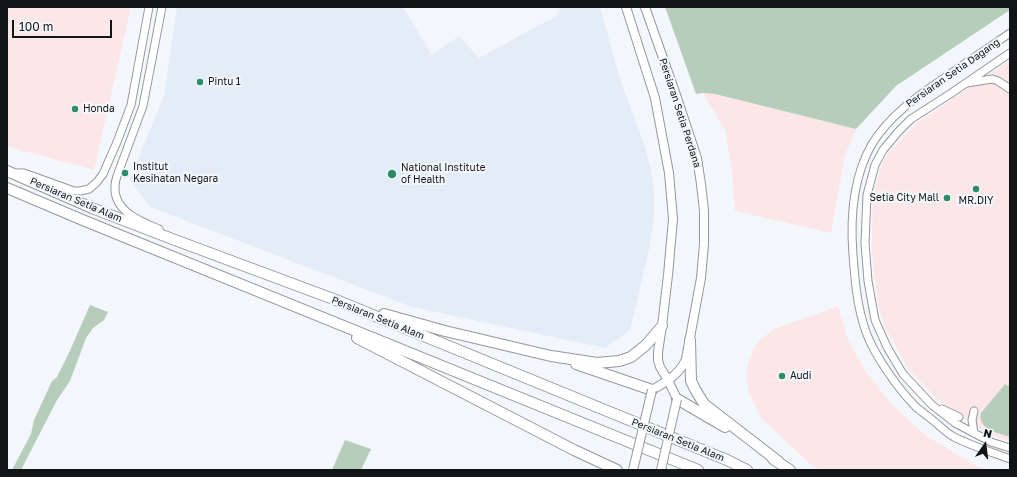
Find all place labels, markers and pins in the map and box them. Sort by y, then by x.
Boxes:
place label: Pintu 1 [208,76,241,88]
marker: Pintu 1 [195,77,205,87]
place label: Honda [83,103,115,115]
marker: Honda [70,104,80,114]
place label: Institut Kesihatan Negara [133,161,218,184]
place label: National Institute of Health [401,162,485,186]
marker: Institut Kesihatan Negara [120,168,130,178]
marker: National Institute of Health [386,168,398,180]
marker: MR.DIY [971,184,981,194]
place label: Setia City Mall [870,192,939,204]
marker: Setia City Mall [942,193,952,203]
place label: MR.DIY [959,195,993,207]
place label: Audi [790,370,811,382]
marker: Audi [777,371,787,381]

